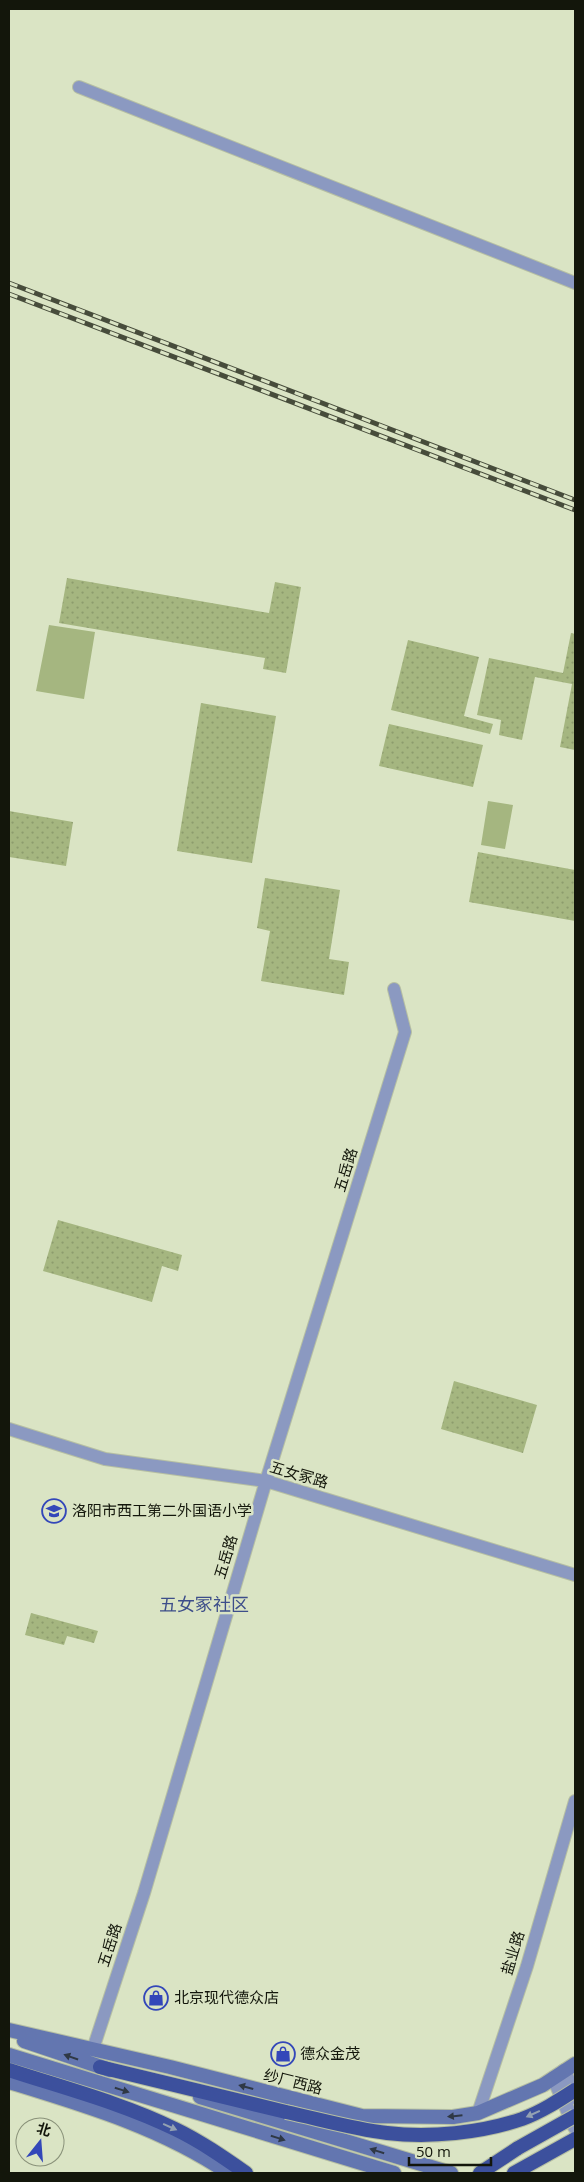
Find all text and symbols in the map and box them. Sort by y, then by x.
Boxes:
street label: 五岳路 [329,1145,361,1194]
street label: 五女冢路 [268,1456,331,1492]
school or university icon: 洛阳市西工第二外国语小学 [41,1498,67,1524]
place label: 洛阳市西工第二外国语小学 [72,1500,252,1520]
street label: 五岳路 [209,1532,241,1581]
district label: 五女冢社区 [159,1592,249,1616]
street label: 五岳路 [93,1920,126,1969]
street label: 盐业路 [496,1928,528,1977]
shop icon: 北京现代德众店 [143,1985,169,2011]
place label: 北京现代德众店 [174,1987,279,2007]
shop icon: 德众金茂 [270,2041,296,2067]
place label: 德众金茂 [300,2043,360,2063]
one-way arrow [64,2053,79,2060]
street label: 纱厂西路 [262,2064,325,2098]
one-way arrow [239,2083,254,2091]
one-way arrow [115,2087,130,2095]
one-way arrow [526,2110,540,2118]
one-way arrow [447,2112,463,2120]
north arrow [15,2117,65,2167]
text: 北 [34,2118,53,2140]
one-way arrow [163,2123,177,2131]
one-way arrow [270,2134,285,2142]
scale bar [409,2134,492,2166]
text: 50 m [416,2141,451,2161]
one-way arrow [370,2147,385,2154]

